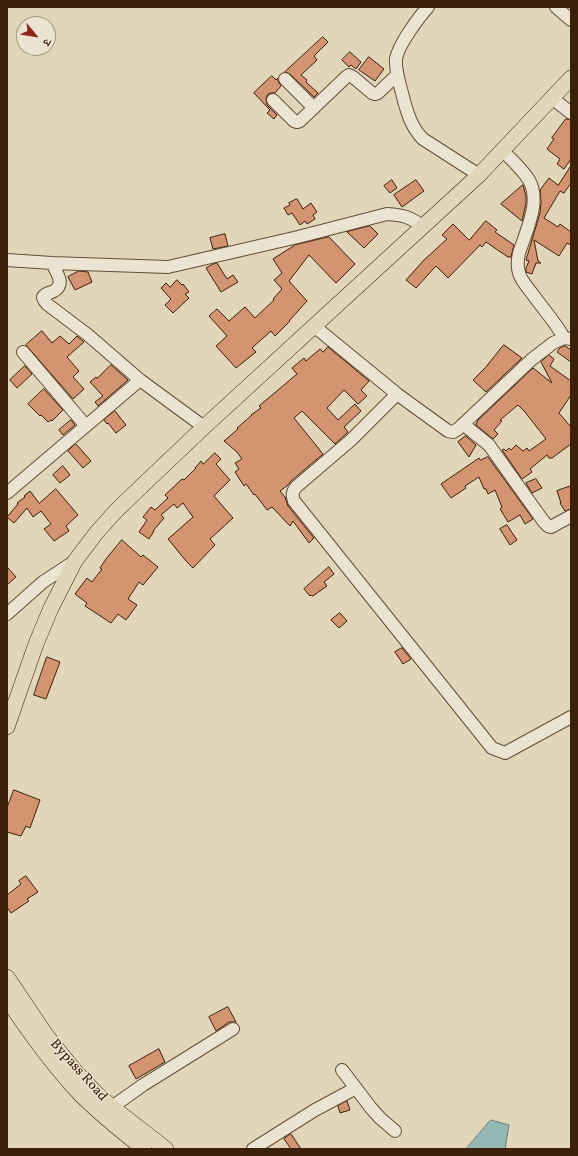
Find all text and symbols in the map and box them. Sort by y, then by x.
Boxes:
north arrow [16,16,56,56]
text: उ [38,36,54,48]
street label: Bypass Road [46,1037,110,1105]

